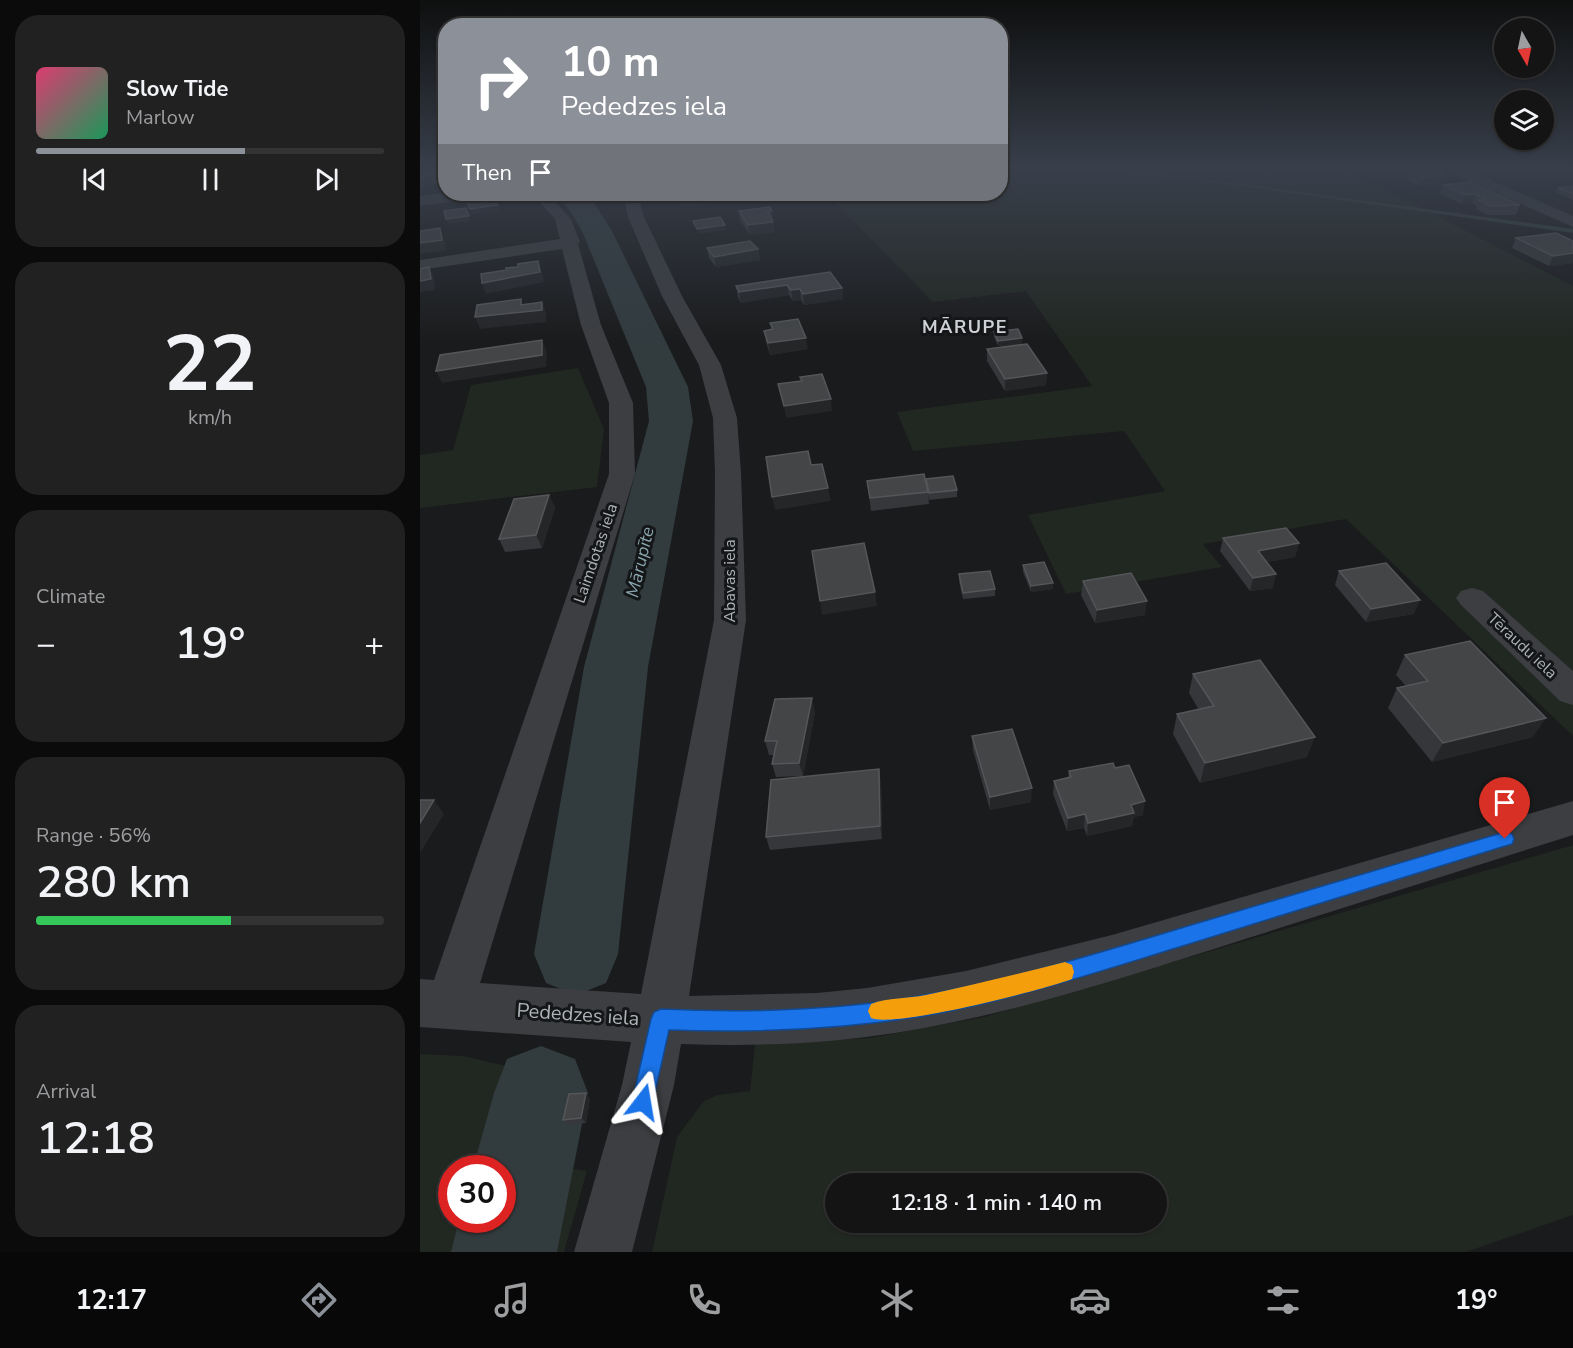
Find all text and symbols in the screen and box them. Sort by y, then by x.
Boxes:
north arrow [1494,18,1554,78]
map controls [1494,18,1554,150]
text: 10 m [561,34,660,91]
icon: right [462,42,540,120]
text: Slow Tide [126,74,228,104]
text: Pededzes iela [561,88,727,125]
button: layers [1494,90,1554,150]
text: Marlow [126,104,194,131]
icon: arrive [524,156,557,189]
text: Then [462,158,512,188]
icon: previous [78,163,111,196]
icon: pause [194,163,227,196]
icon: next [310,163,343,196]
text: 22 [163,311,257,418]
district label: MĀRUPE [922,315,1008,339]
text: km/h [188,404,232,431]
street label: Laimdotas iela [569,501,623,606]
water label: Mārupīte [620,524,660,600]
street label: Abavas iela [719,539,741,623]
text: Climate [36,583,105,610]
street label: Tēraudu iela [1483,608,1562,684]
text: 19° [175,613,245,674]
text: − [36,622,56,667]
text: + [364,622,384,667]
pin [1479,777,1530,839]
icon: arrive [1488,786,1521,819]
text: Range · 56% [36,822,151,849]
text: 280 km [36,852,191,913]
street label: Pededzes iela [516,997,640,1032]
position arrow [611,1070,675,1134]
text: Arrival [36,1078,96,1105]
text: 12:18 [36,1108,155,1169]
speed limit sign: 30 [438,1155,516,1233]
text: 12:18 · 1 min · 140 m [890,1188,1102,1218]
icon: directions [298,1279,340,1321]
icon: music [491,1279,533,1321]
icon: phone [683,1279,725,1321]
icon: climate [876,1279,918,1321]
icon: car [1069,1279,1111,1321]
icon: filters [1262,1279,1304,1321]
text: 12:17 [75,1282,147,1319]
text: 19° [1455,1282,1497,1319]

